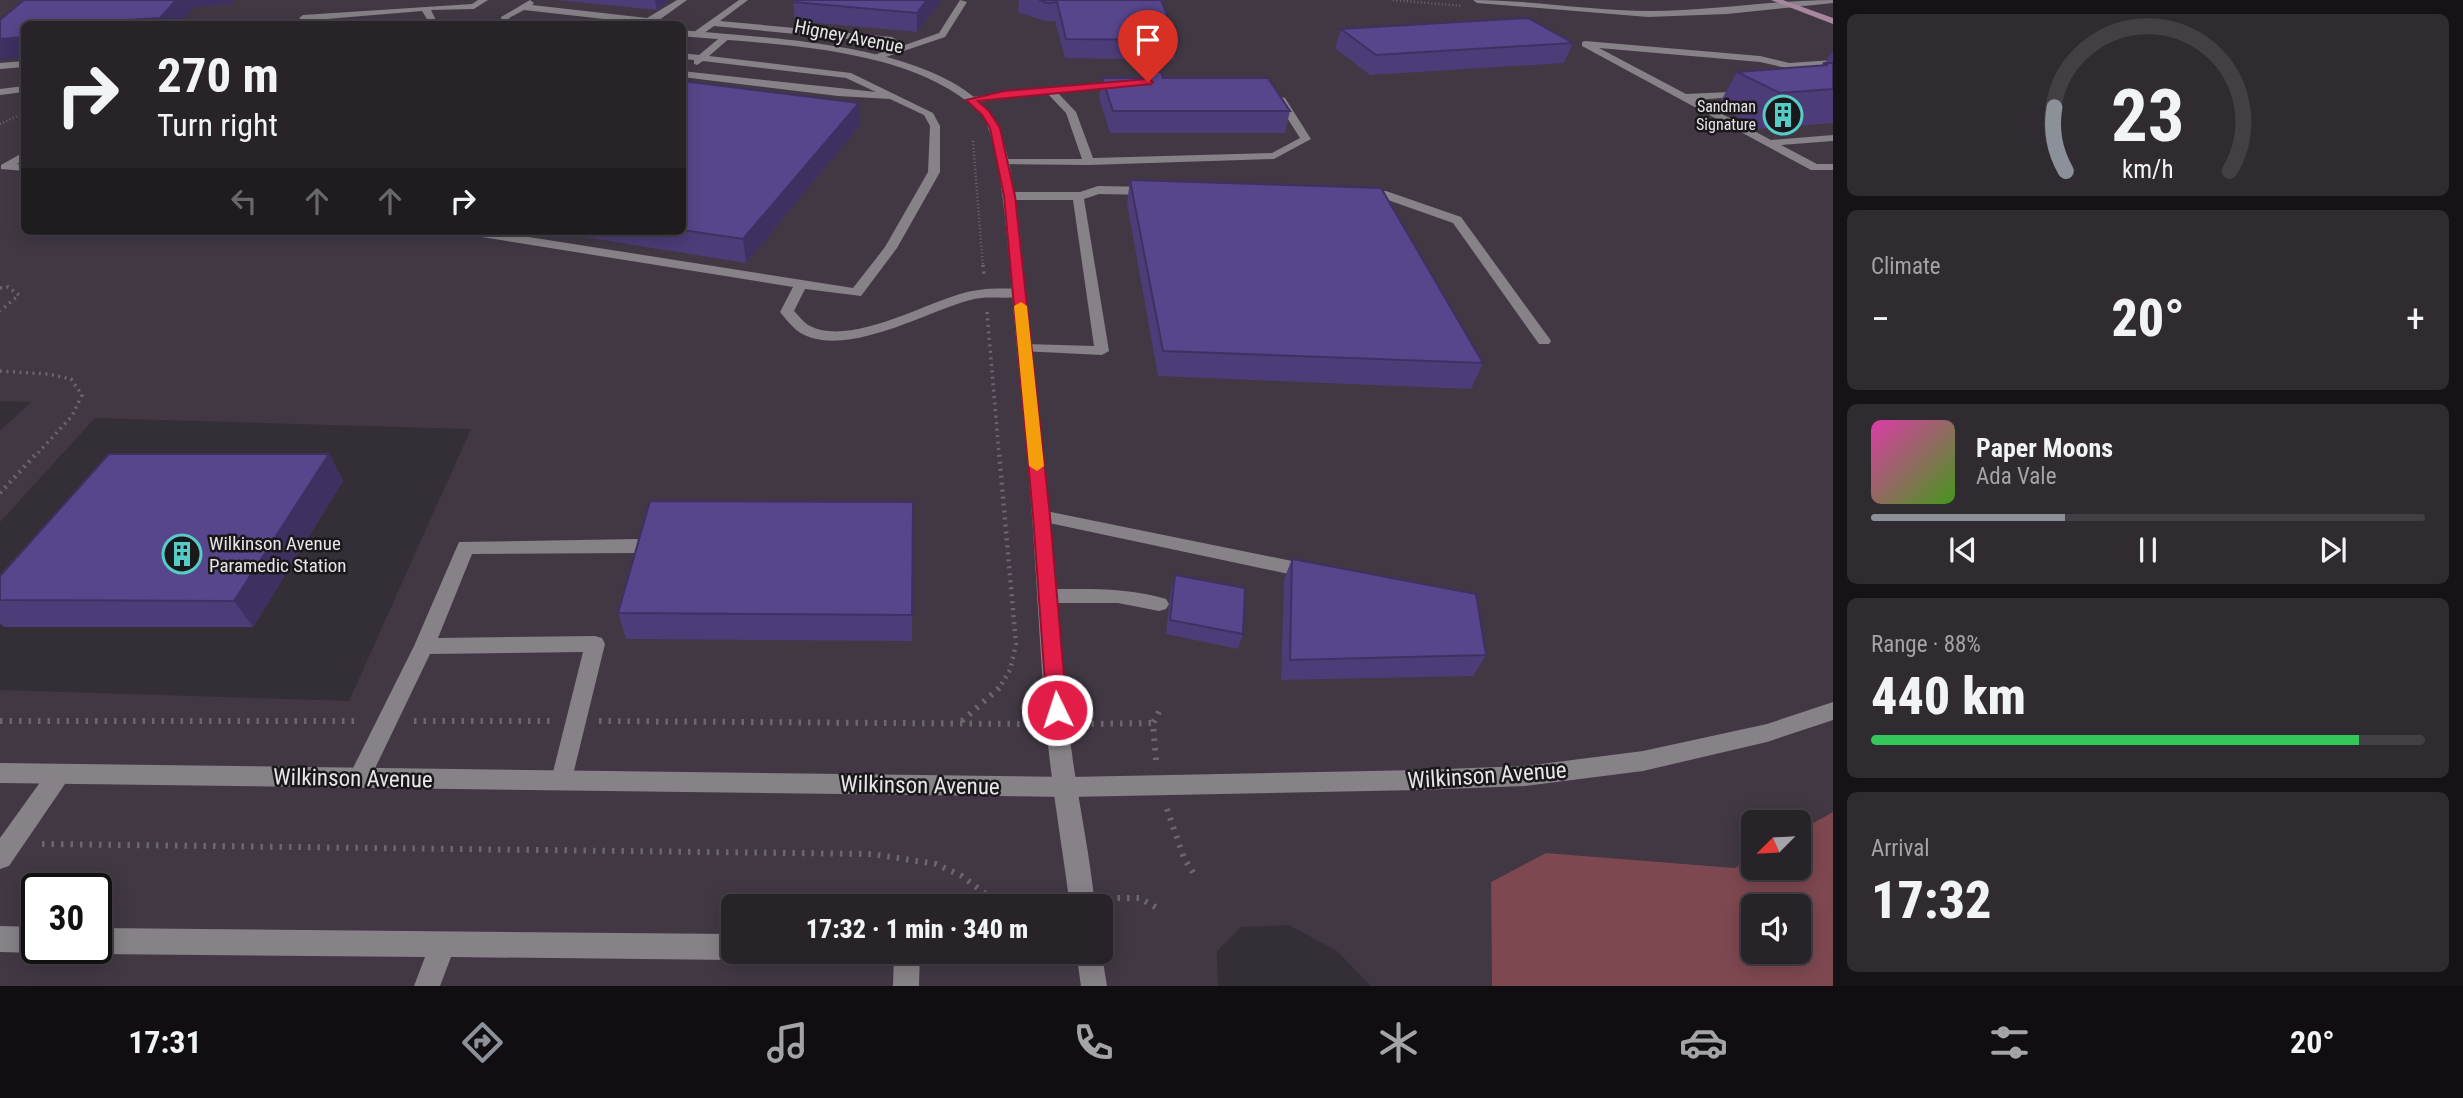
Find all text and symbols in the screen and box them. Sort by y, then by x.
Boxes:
pin [1118,10,1178,82]
street label: Higney Avenue [792,15,905,58]
icon: arrive [1129,21,1167,59]
text: 270 m [157,47,279,104]
icon: right [42,49,133,140]
text: 23 [2111,73,2185,159]
building icon: Sandman Signature [1762,94,1804,136]
place label: Sandman Signature [1696,97,1756,134]
text: Turn right [157,106,278,144]
text: km/h [2122,155,2174,184]
icon: left [225,182,263,220]
icon: ahead [298,182,336,220]
icon: ahead [371,182,409,220]
icon: right [444,182,482,220]
text: Climate [1871,253,1941,280]
text: 20° [2111,288,2185,349]
text: − [1871,297,1890,341]
text: + [2406,297,2425,341]
text: Paper Moons [1976,433,2113,463]
text: Ada Vale [1976,463,2056,490]
icon: previous [1944,531,1982,569]
icon: pause [2129,531,2167,569]
icon: next [2314,531,2352,569]
place label: Wilkinson Avenue Paramedic Station [209,532,346,577]
building icon: Wilkinson Avenue Paramedic Station [161,533,203,575]
text: Range · 88% [1871,631,1981,658]
text: 440 km [1871,666,2026,727]
position arrow [1020,673,1094,747]
street label: Wilkinson Avenue [1407,756,1568,795]
street label: Wilkinson Avenue [273,764,433,793]
street label: Wilkinson Avenue [840,771,1000,800]
north arrow [1741,810,1811,880]
map controls [1741,810,1811,964]
text: Arrival [1871,835,1930,862]
text: 17:32 [1871,870,1991,931]
speed limit sign: 30 [21,873,112,964]
button: sound [1741,894,1811,964]
text: 17:32 · 1 min · 340 m [806,914,1028,944]
icon: directions [458,1018,507,1067]
icon: music [763,1018,812,1067]
icon: phone [1069,1018,1118,1067]
icon: climate [1374,1018,1423,1067]
icon: car [1679,1018,1728,1067]
icon: filters [1985,1018,2034,1067]
text: 17:31 [128,1023,202,1061]
text: 20° [2290,1023,2335,1061]

